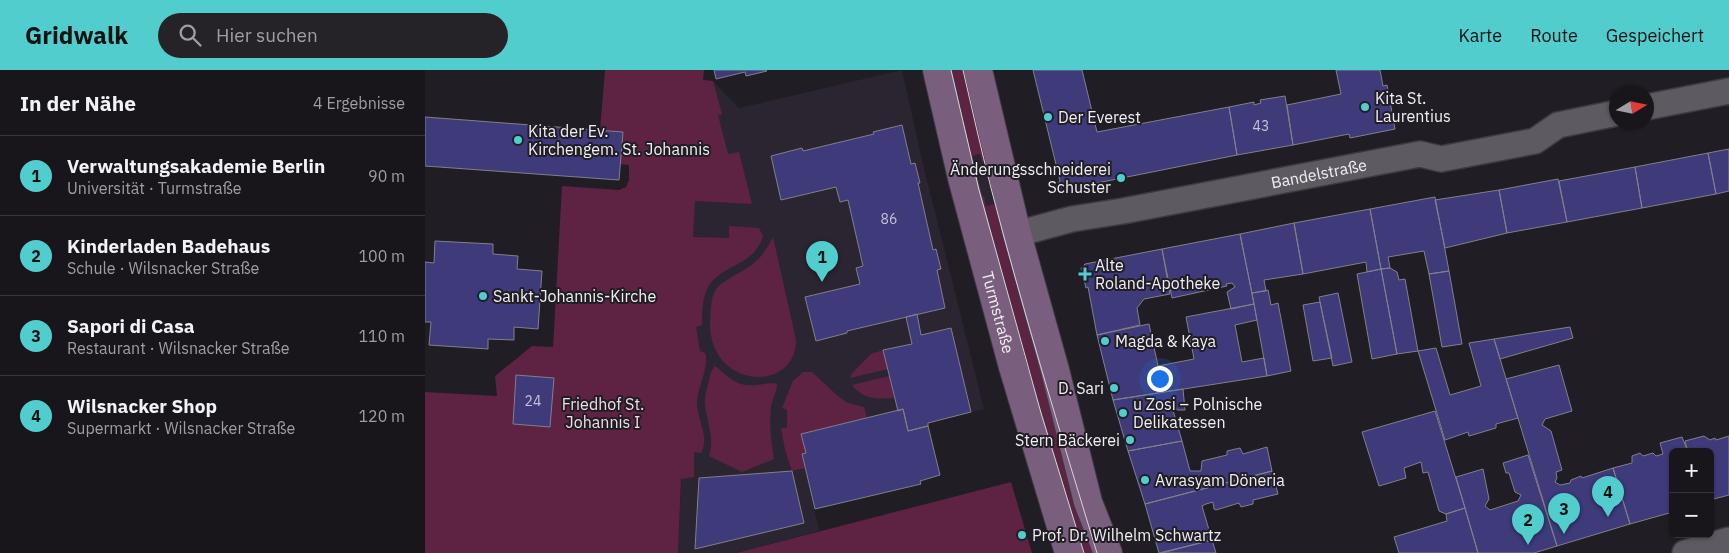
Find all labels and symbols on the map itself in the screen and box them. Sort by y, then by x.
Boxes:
north arrow [1609,85,1654,130]
place label: Kita St. Laurentius [1375,88,1451,126]
marker: Kita St. Laurentius [1359,101,1371,113]
place label: Der Everest [1058,107,1141,127]
marker: Der Everest [1042,111,1054,123]
house number: 43 [1253,117,1269,135]
place label: Kita der Ev. Kirchengem. St. Johannis [528,121,710,159]
marker: Kita der Ev. Kirchengem. St. Johannis [512,134,524,146]
street label: Bandelstraße [1269,154,1369,192]
place label: Änderungsschneiderei Schuster [950,159,1111,197]
marker: Änderungsschneiderei Schuster [1115,172,1127,184]
house number: 86 [881,210,897,228]
pin: 1 [806,241,838,282]
place label: Alte Roland-Apotheke [1095,255,1220,293]
marker: Alte Roland-Apotheke [1079,268,1091,280]
street label: Turmstraße [978,269,1019,356]
place label: Sankt-Johannis-Kirche [493,286,656,306]
marker: Sankt-Johannis-Kirche [477,290,489,302]
place label: Magda & Kaya [1115,331,1216,351]
marker: Magda & Kaya [1099,335,1111,347]
your location [1147,366,1173,392]
place label: D. Sari [1058,378,1104,398]
marker: D. Sari [1108,382,1120,394]
house number: 24 [525,392,541,410]
park label: Friedhof St. Johannis I [562,394,644,432]
place label: u Zosi – Polnische Delikatessen [1133,394,1262,432]
marker: u Zosi – Polnische Delikatessen [1117,407,1129,419]
place label: Stern Bäckerei [1015,430,1120,450]
marker: Stern Bäckerei [1124,434,1136,446]
place label: Avrasyam Döneria [1155,470,1285,490]
marker: Avrasyam Döneria [1139,474,1151,486]
pin: 4 [1592,476,1624,517]
pin: 3 [1548,493,1580,534]
pin: 2 [1512,504,1544,545]
place label: Prof. Dr. Wilhelm Schwartz [1032,525,1221,545]
marker: Prof. Dr. Wilhelm Schwartz [1016,529,1028,541]

